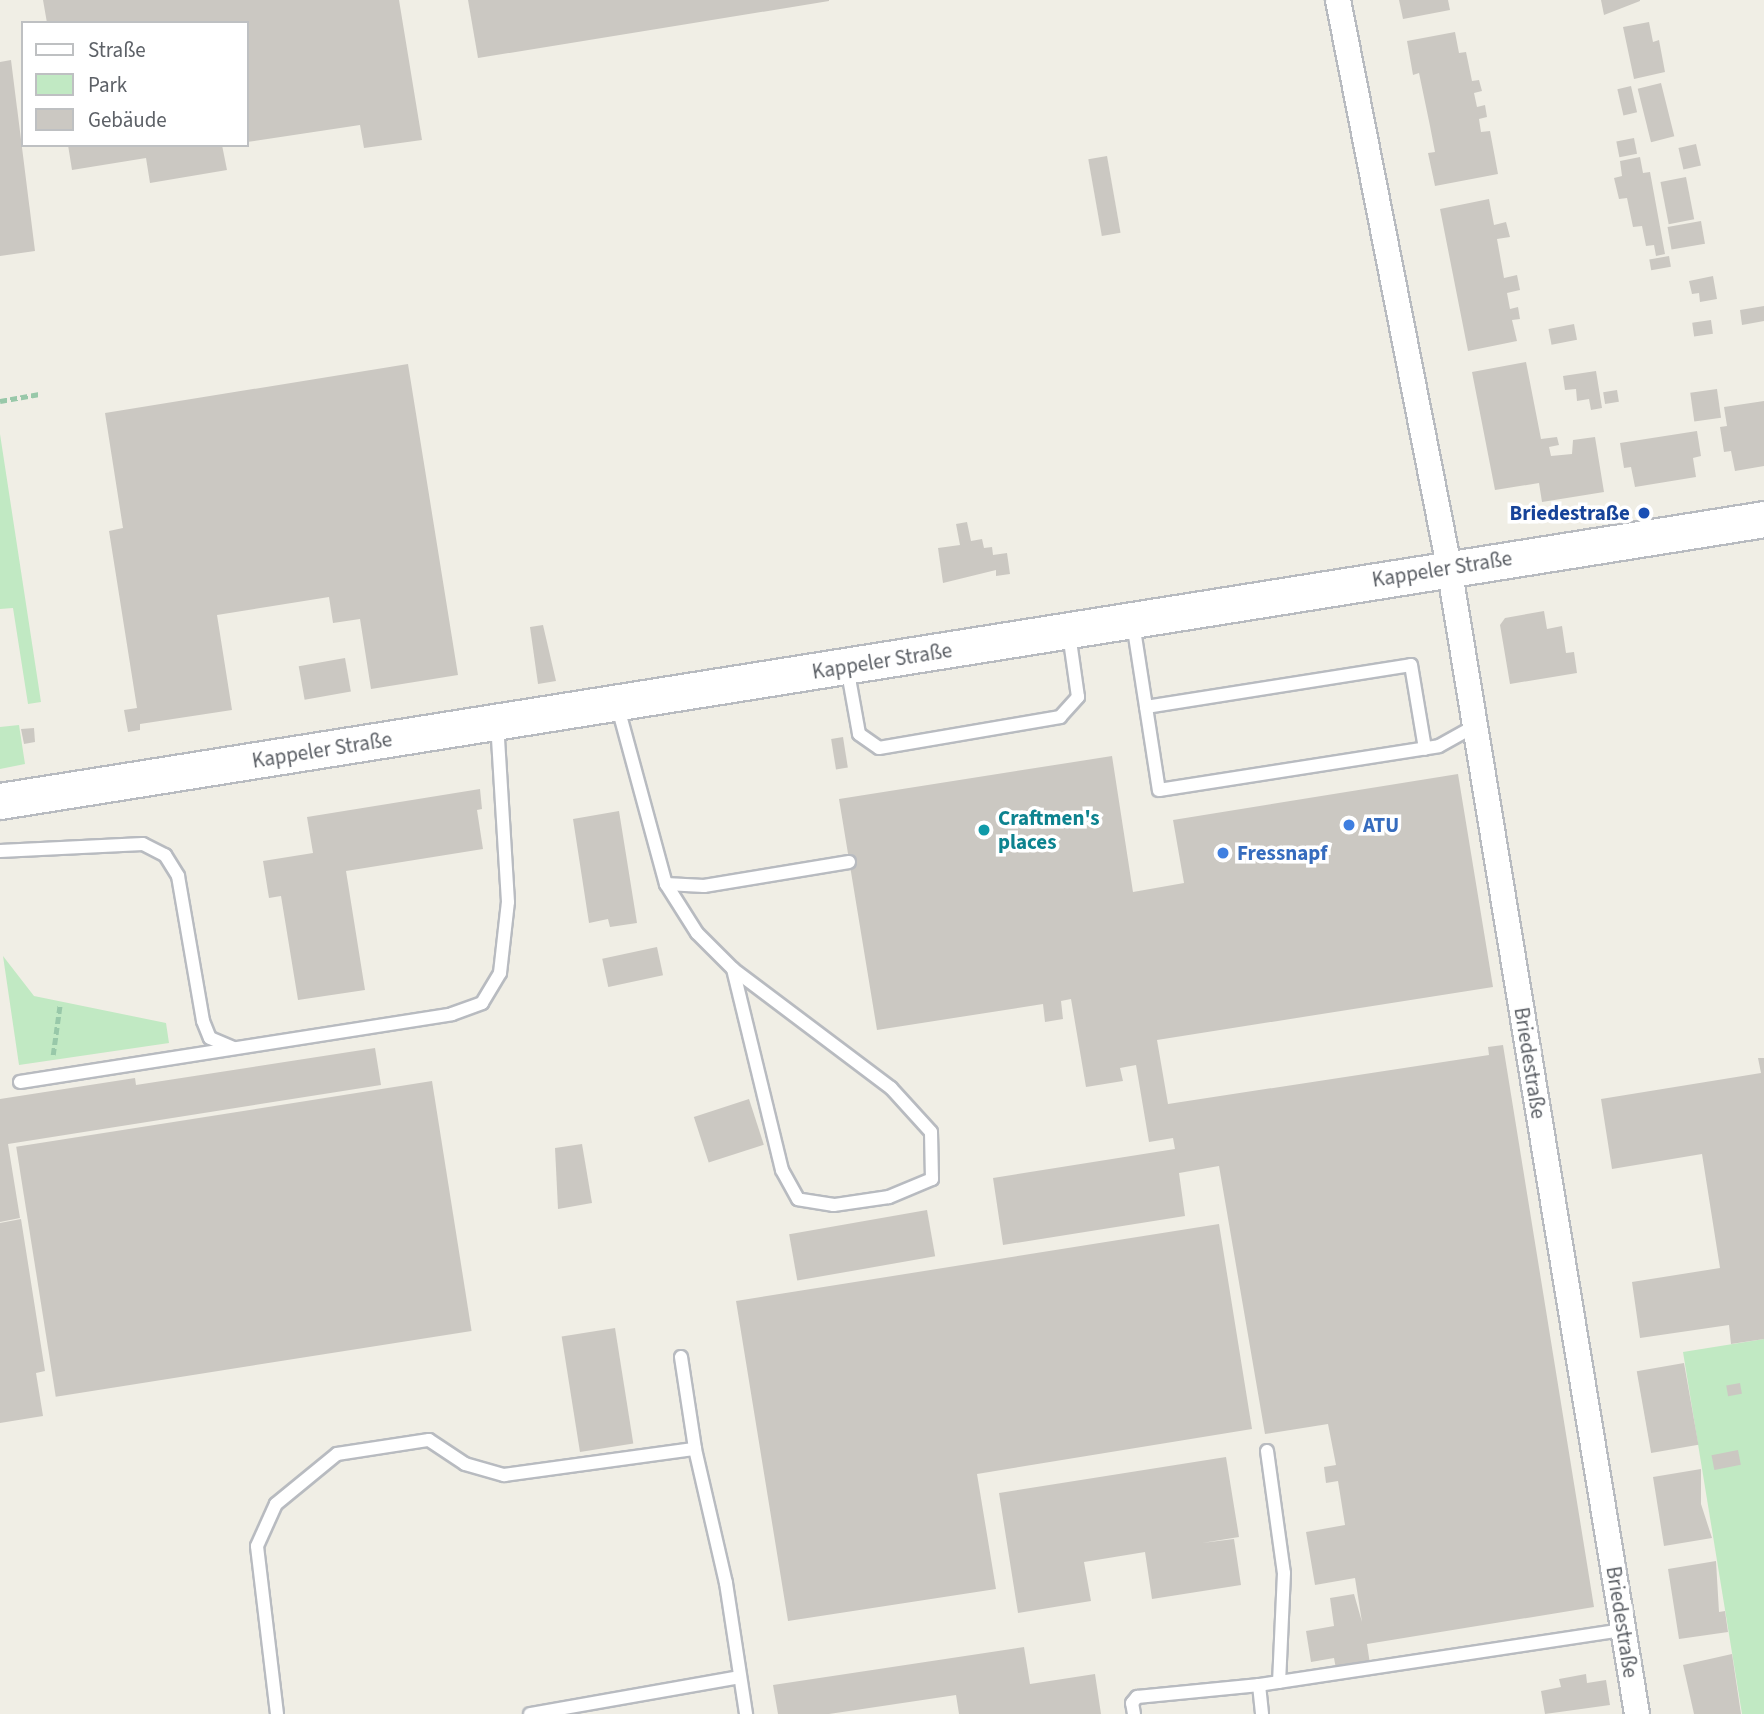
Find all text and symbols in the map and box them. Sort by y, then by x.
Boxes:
legend [21,21,248,147]
text: Straße [88,35,146,65]
text: Park [88,70,127,100]
text: Gebäude [88,105,167,135]
place label: Briedestraße [1509,500,1630,526]
marker: Briedestraße [1636,505,1652,521]
street label: Kappeler Straße [1370,545,1514,593]
street label: Kappeler Straße [810,637,954,685]
street label: Kappeler Straße [250,726,394,774]
place label: Craftmen's places [998,805,1100,855]
place label: ATU [1363,812,1399,838]
marker: ATU [1341,817,1357,833]
marker: Craftmen's places [976,822,992,838]
place label: Fressnapf [1237,840,1327,866]
marker: Fressnapf [1215,845,1231,861]
street label: Briedestraße [1509,1005,1551,1121]
street label: Briedestraße [1601,1564,1643,1680]

